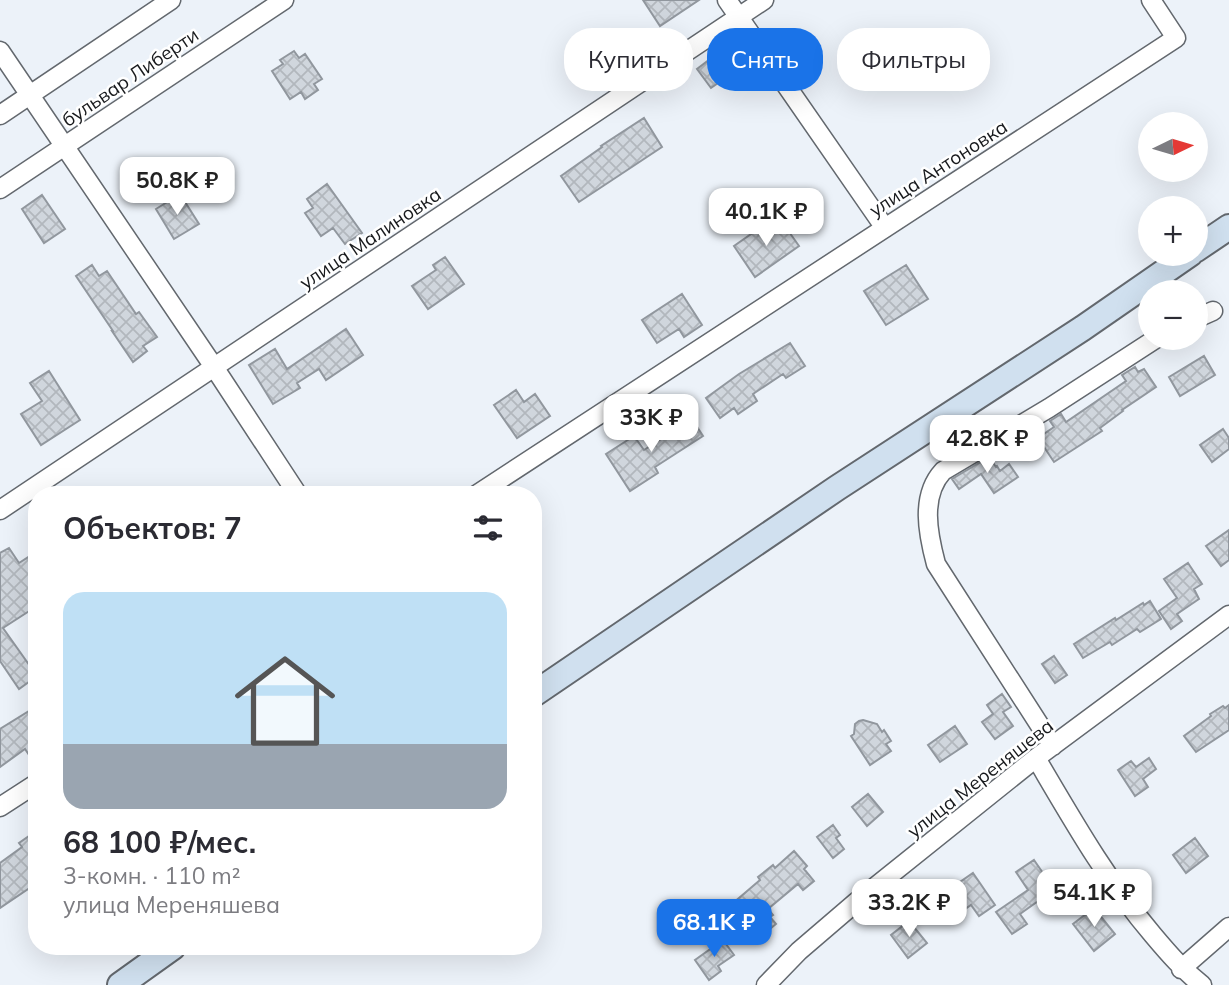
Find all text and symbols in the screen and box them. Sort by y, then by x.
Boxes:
street label: бульвар Либерти [57,22,203,132]
chip: Купить [564,28,693,91]
chip: Снять [707,28,823,91]
chip: Фильтры [837,28,990,91]
north arrow [1138,112,1208,182]
map controls [1138,112,1208,350]
street label: улица Антоновка [864,114,1012,222]
pin: 50.8K ₽ [112,158,242,217]
text: 50.8K ₽ [136,165,218,194]
street label: улица Малиновка [295,182,445,294]
pin: 40.1K ₽ [701,188,831,248]
text: 40.1K ₽ [725,196,807,225]
button: + [1138,196,1208,266]
button: − [1138,280,1208,350]
pin: 33K ₽ [602,394,700,454]
text: 33K ₽ [619,402,683,431]
pin: 42.8K ₽ [922,416,1052,475]
text: 42.8K ₽ [946,423,1028,452]
text: Объектов: 7 [63,509,242,547]
icon: filters [469,509,507,547]
icon: home [222,638,348,764]
street label: улица Мереняшева [902,713,1058,843]
text: 68 100 ₽/мес. [63,823,256,861]
text: 3-комн. · 110 m² [63,861,241,890]
pin: 54.1K ₽ [1029,870,1159,929]
text: 54.1K ₽ [1053,877,1135,906]
pin: 33.2K ₽ [844,880,974,939]
text: 33.2K ₽ [868,887,950,916]
text: улица Мереняшева [63,890,280,919]
pin: 68.1K ₽ [649,900,779,959]
text: 68.1K ₽ [673,907,755,936]

